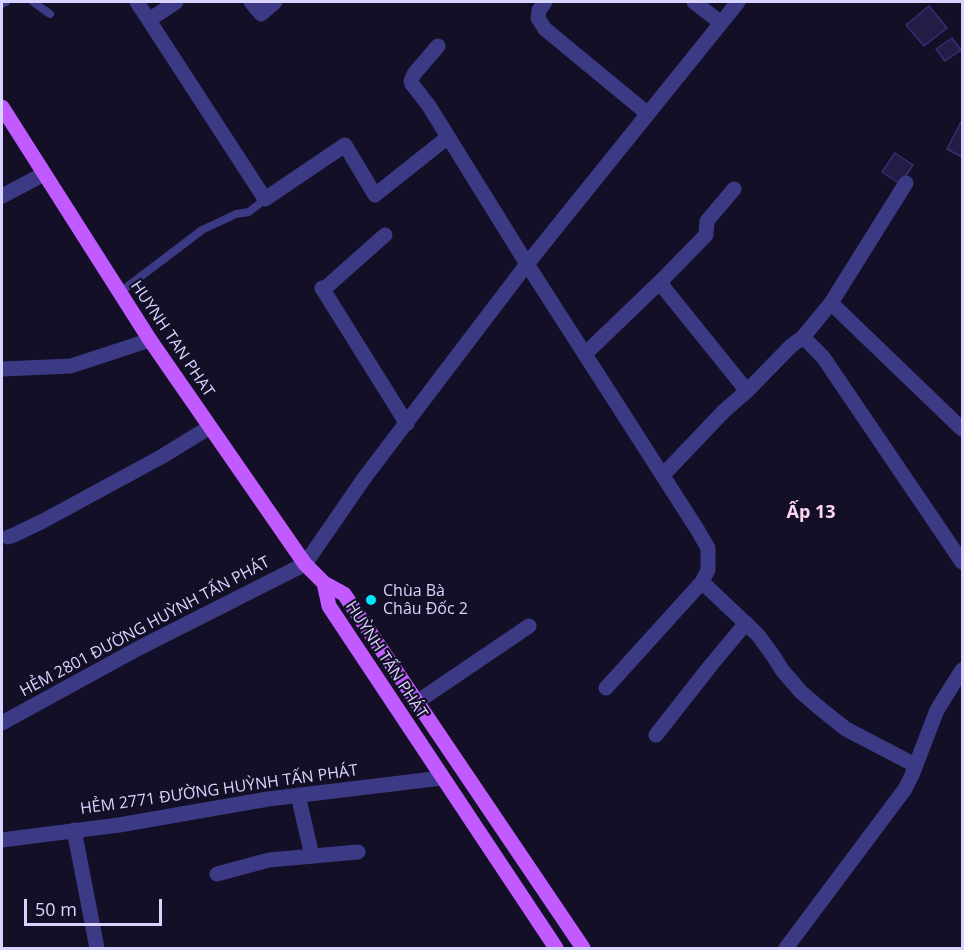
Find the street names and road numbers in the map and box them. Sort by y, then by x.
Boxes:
street label: HUYNH TAN PHAT [126,277,218,401]
street label: HẺM 2801 ĐƯỜNG HUỲNH TẤN PHÁT [17,553,273,701]
street label: HUỲNH TẤN PHÁT [341,598,431,722]
street label: HẺM 2771 ĐƯỜNG HUỲNH TẤN PHÁT [79,761,359,819]

